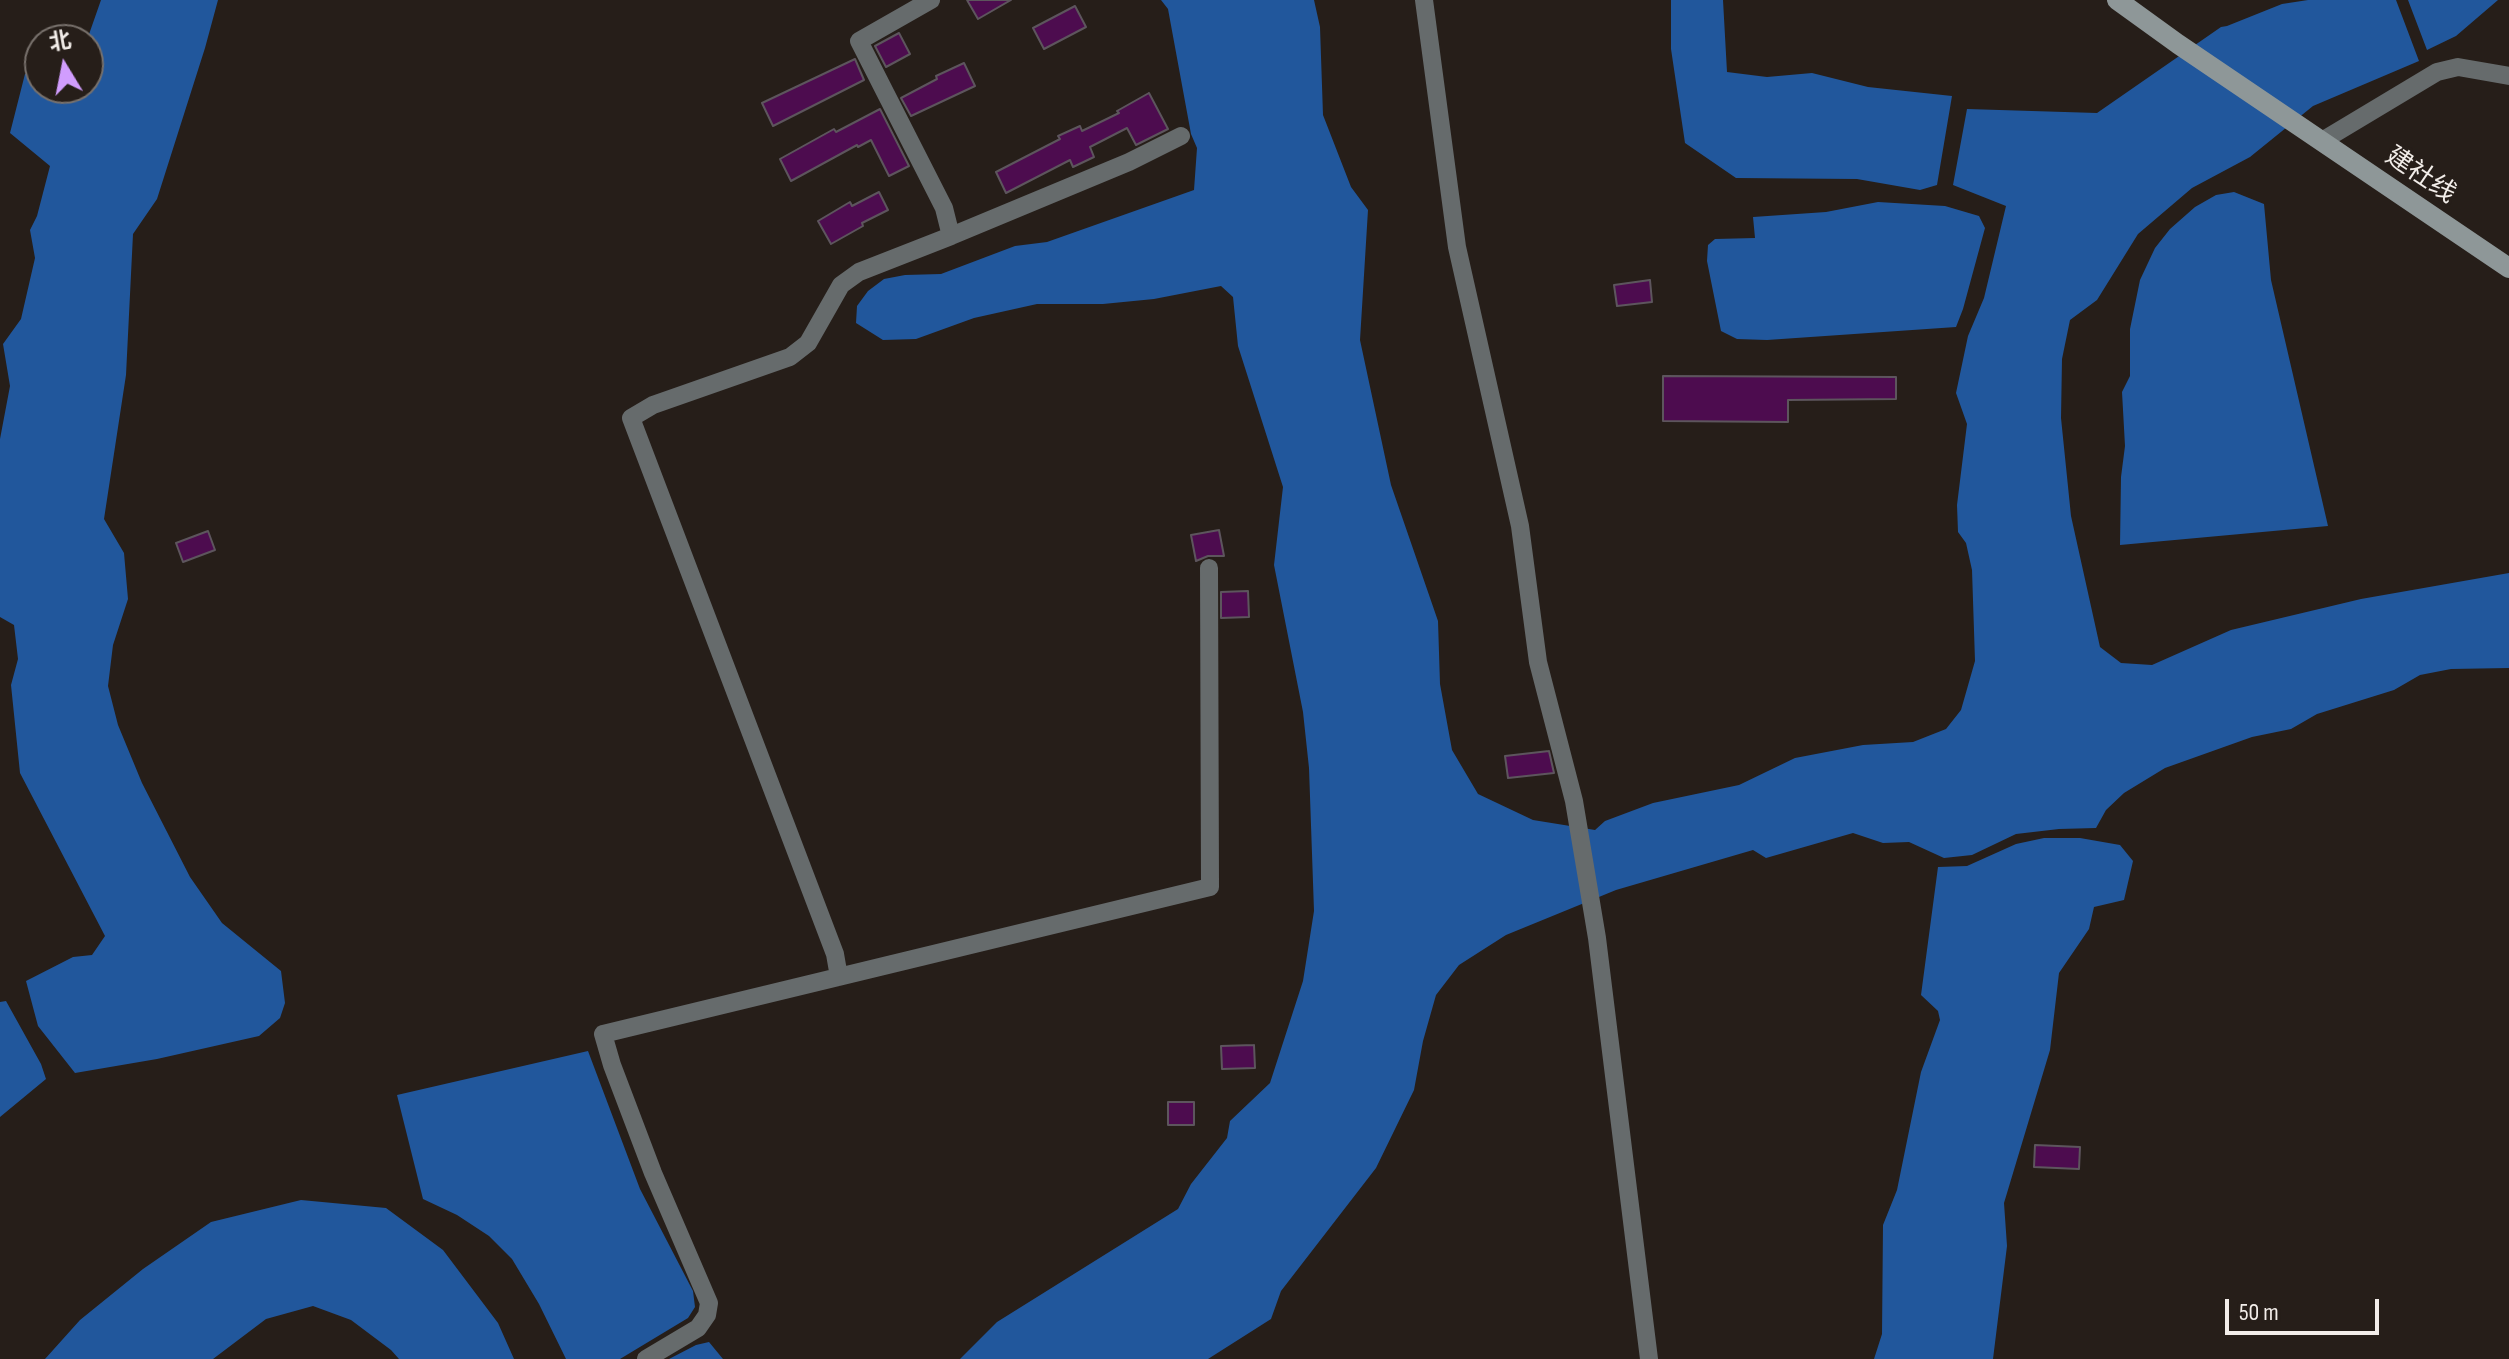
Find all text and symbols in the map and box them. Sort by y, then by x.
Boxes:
north arrow [24,24,104,104]
text: 北 [47,27,73,57]
street label: 建社线 [2379,141,2461,211]
scale bar [2229,1283,2383,1333]
text: 50 m [2239,1298,2279,1327]

